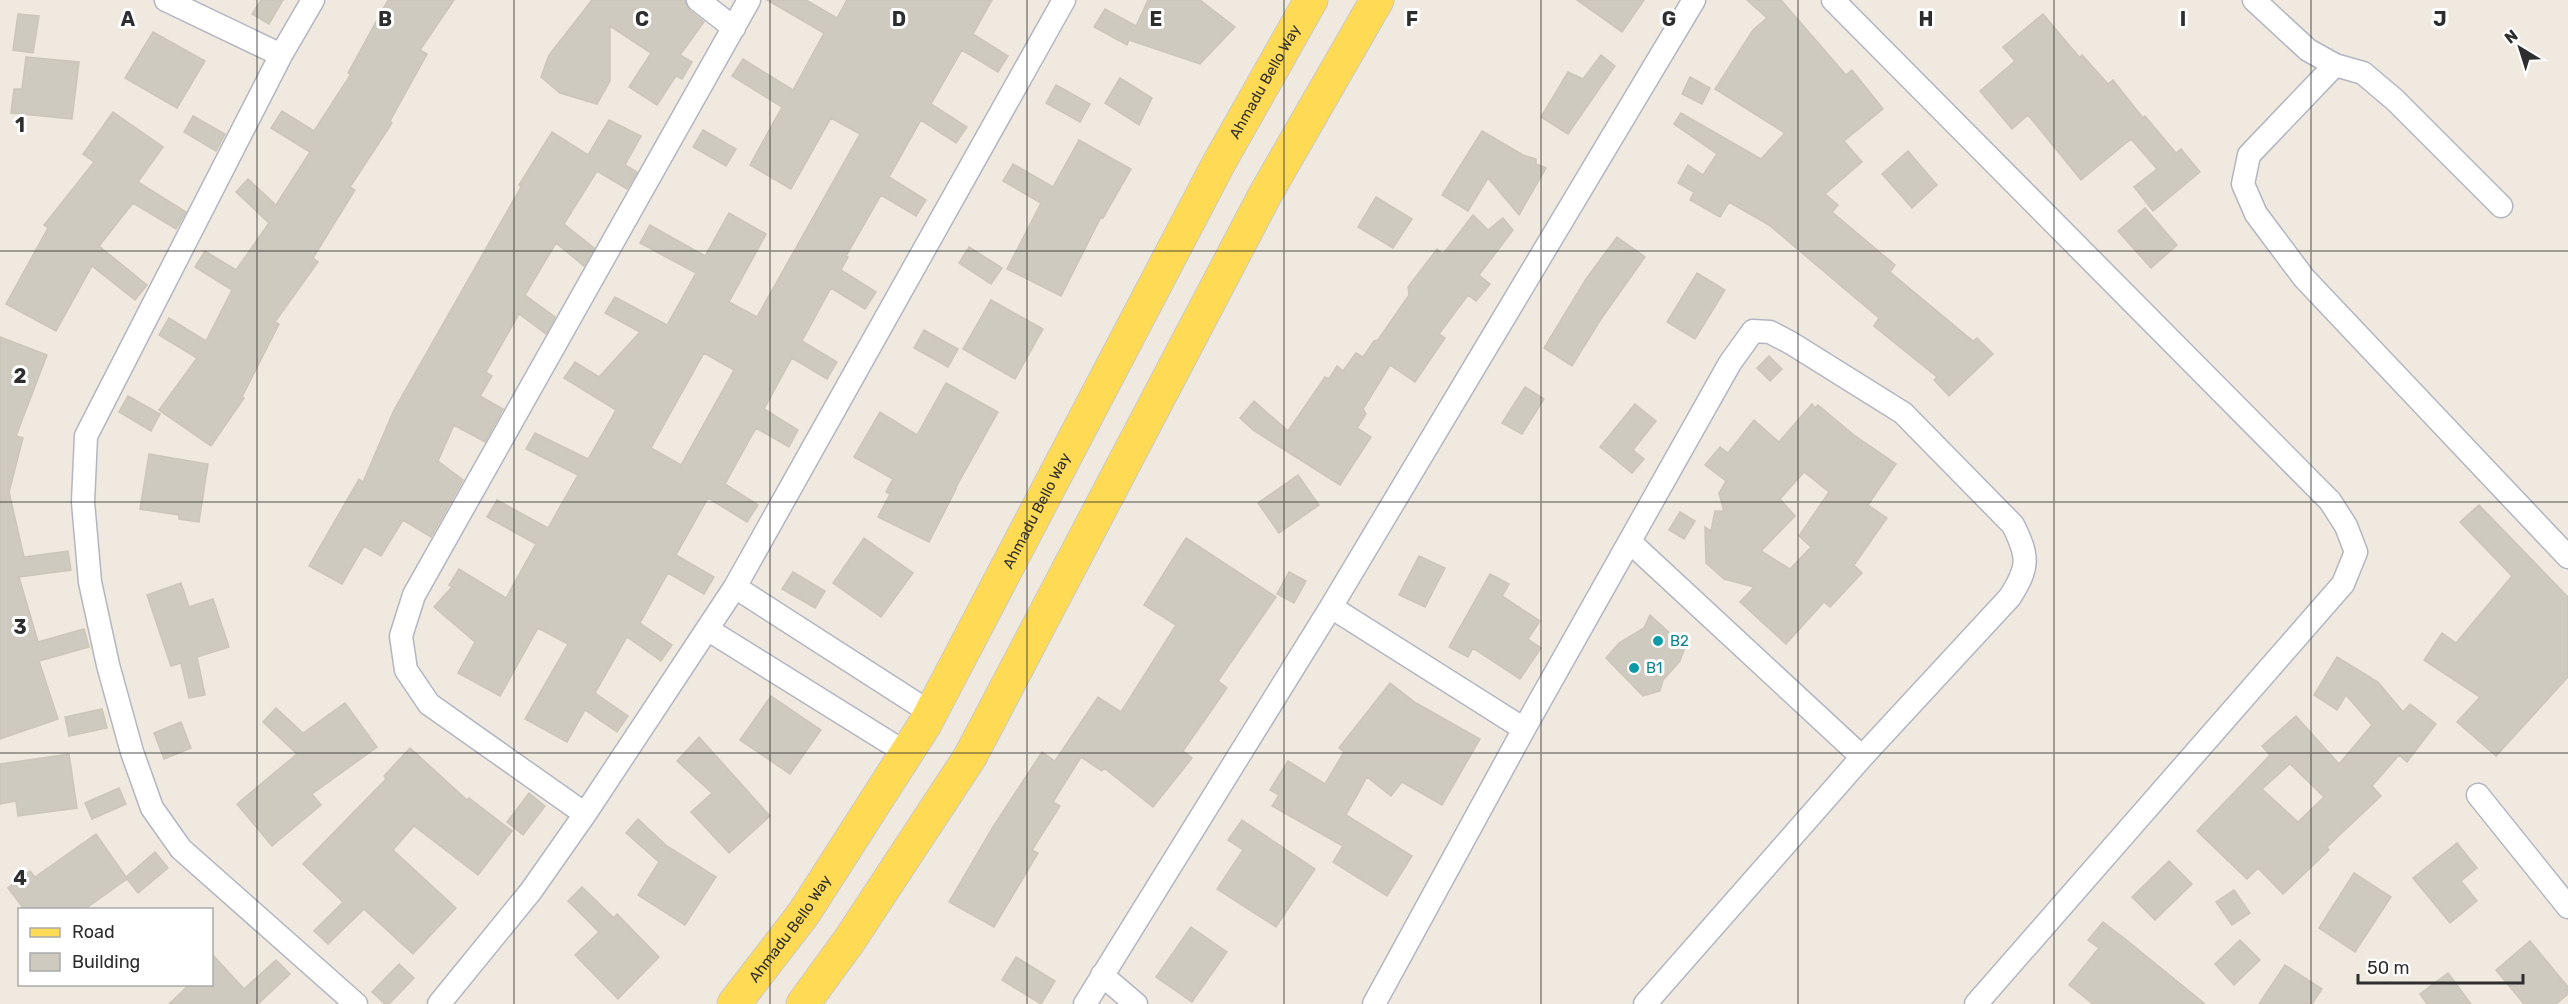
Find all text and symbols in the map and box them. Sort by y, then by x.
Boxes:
text: A [121,7,136,31]
text: B [378,7,392,31]
text: C [635,7,649,31]
text: D [892,7,906,31]
text: E [1150,7,1162,31]
text: F [1406,7,1418,31]
text: G [1662,7,1676,31]
text: H [1919,7,1933,31]
text: I [2180,7,2186,31]
text: J [2433,7,2447,31]
north arrow [2490,18,2550,78]
street label: Ahmadu Bello Way [1225,21,1304,142]
text: N [2501,26,2521,48]
text: 1 [15,113,25,137]
text: 2 [14,364,27,388]
street label: Ahmadu Bello Way [999,450,1075,572]
text: 3 [13,615,27,639]
place label: B2 [1670,632,1689,650]
marker: B2 [1651,634,1665,648]
place label: B1 [1646,659,1662,677]
marker: B1 [1627,661,1641,675]
text: 4 [13,866,27,890]
street label: Ahmadu Bello Way [745,872,835,986]
legend [18,908,213,986]
text: Road [72,921,115,943]
scale bar [2358,947,2523,985]
text: Building [72,951,140,973]
text: 50 m [2367,957,2410,979]

